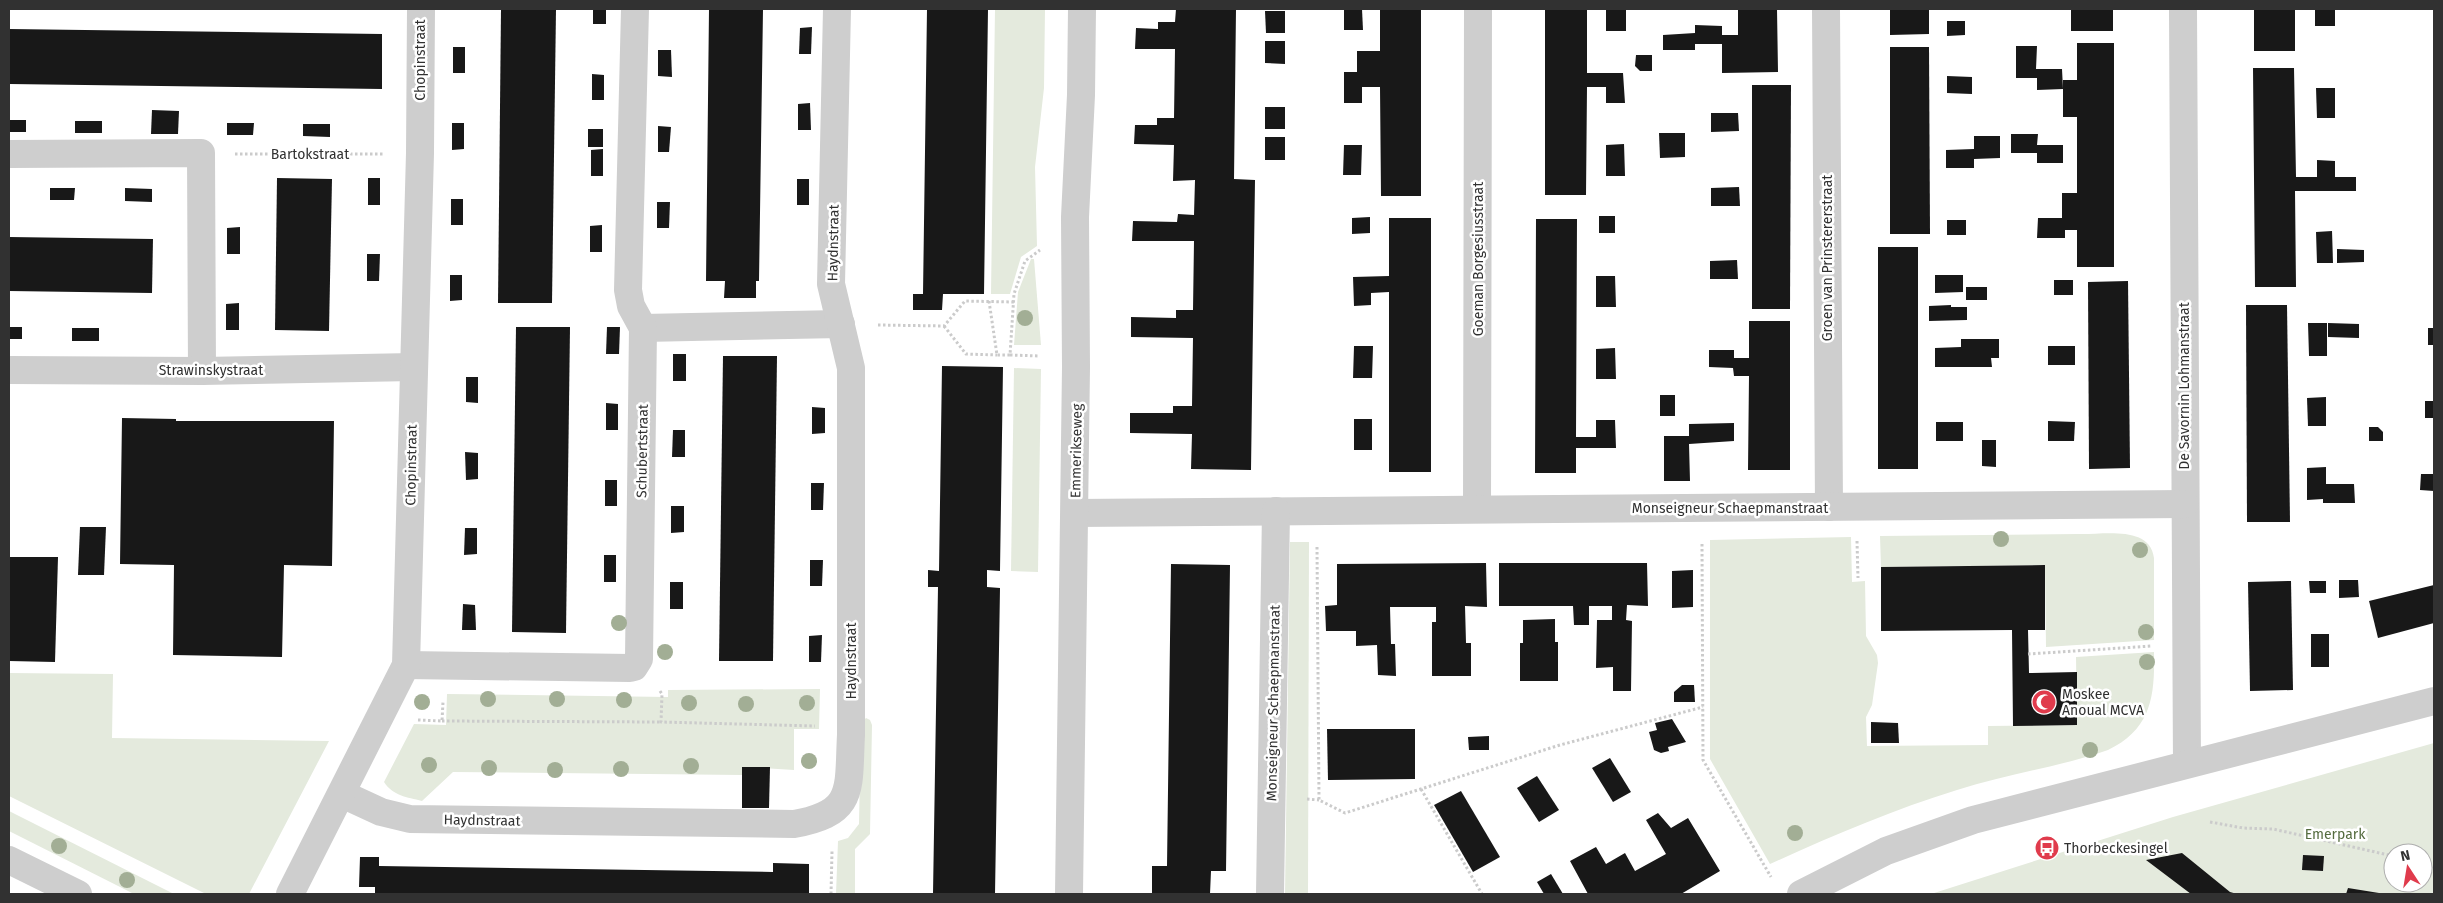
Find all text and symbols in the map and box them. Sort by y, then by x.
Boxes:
street label: Chopinstraat [412,18,429,101]
street label: Bartokstraat [271,146,350,163]
street label: Groen van Prinstererstraat [1819,174,1836,341]
street label: Goeman Borgesiusstraat [1470,181,1487,336]
street label: Haydnstraat [824,203,843,282]
street label: De Savornin Lohmanstraat [2176,301,2193,470]
street label: Strawinskystraat [159,362,264,379]
street label: Schubertstraat [633,403,652,498]
street label: Emmerikseweg [1067,403,1086,498]
street label: Chopinstraat [402,423,421,506]
street label: Monseigneur Schaepmanstraat [1632,500,1829,517]
street label: Monseigneur Schaepmanstraat [1263,604,1284,801]
street label: Haydnstraat [843,622,860,700]
place label: Moskee Anoual MCVA [2062,686,2144,719]
mosque icon: Moskee Anoual MCVA [2031,689,2057,715]
street label: Haydnstraat [443,811,522,830]
park label: Emerpark [2305,826,2366,843]
bus stop icon: Thorbeckesingel [2034,835,2060,861]
place label: Thorbeckesingel [2064,840,2168,857]
north arrow [2383,843,2433,893]
text: N [2399,846,2412,865]

